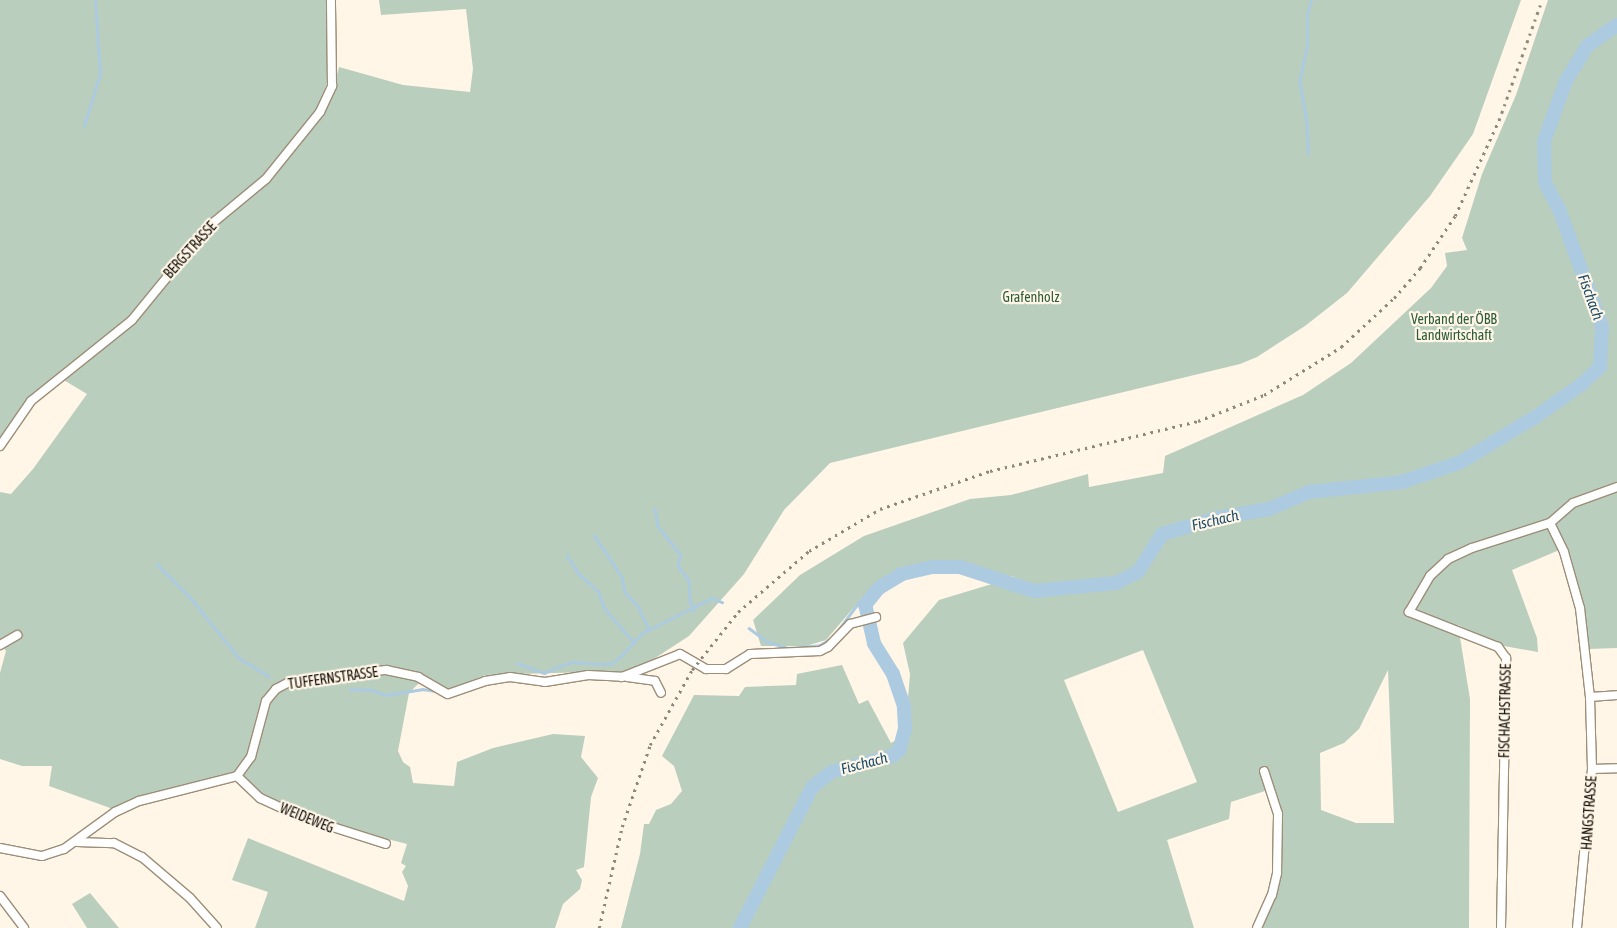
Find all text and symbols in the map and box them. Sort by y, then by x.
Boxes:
street label: BERGSTRASSE [160,218,220,282]
water label: Fischach [1574,272,1608,322]
park label: Grafenholz [1003,289,1059,305]
park label: Verband der ÖBB Landwirtschaft [1411,311,1497,344]
water label: Fischach [1190,506,1240,534]
street label: TUFFERNSTRASSE [287,663,379,693]
street label: FISCHACHSTRASSE [1496,664,1514,758]
water label: Fischach [839,748,889,778]
street label: HANGSTRASSE [1578,775,1600,851]
street label: WEIDEWEG [277,800,337,836]

